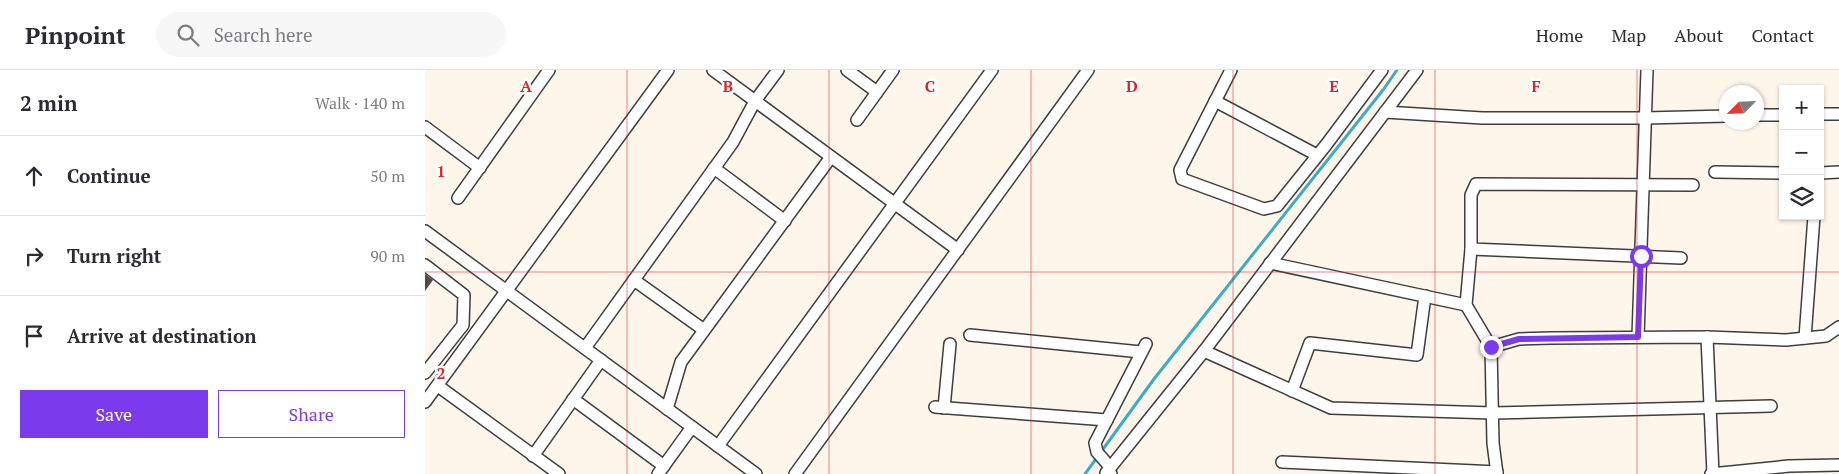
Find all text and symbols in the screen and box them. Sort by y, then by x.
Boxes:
search box [156,12,506,57]
text: Pinpoint [25,19,126,51]
icon: search [174,21,202,49]
text: Search here [214,22,312,47]
text: Home [1536,23,1583,47]
text: Map [1611,23,1646,47]
text: About [1674,23,1723,47]
text: Contact [1751,23,1814,47]
text: A [520,75,532,97]
text: B [723,75,733,97]
text: C [925,75,935,97]
text: D [1126,75,1138,97]
text: E [1329,75,1339,97]
text: F [1531,75,1541,97]
north arrow [1719,85,1764,130]
map controls [1779,85,1824,220]
button: + [1779,85,1824,130]
text: 2 min [20,89,77,117]
text: Walk · 140 m [315,92,405,114]
button: − [1779,130,1824,175]
text: 1 [436,160,446,182]
icon: ahead [20,162,48,190]
text: Continue [67,163,151,188]
text: 50 m [370,165,405,187]
button: layers [1779,175,1824,220]
icon: right [20,242,48,270]
text: Turn right [67,243,161,268]
text: 90 m [370,245,405,267]
route start [1630,245,1653,268]
icon: arrive [20,322,48,350]
text: Arrive at destination [67,323,256,348]
route end [1480,336,1503,359]
text: 2 [436,362,446,384]
button: Save [20,390,208,438]
button: Share [218,390,405,438]

